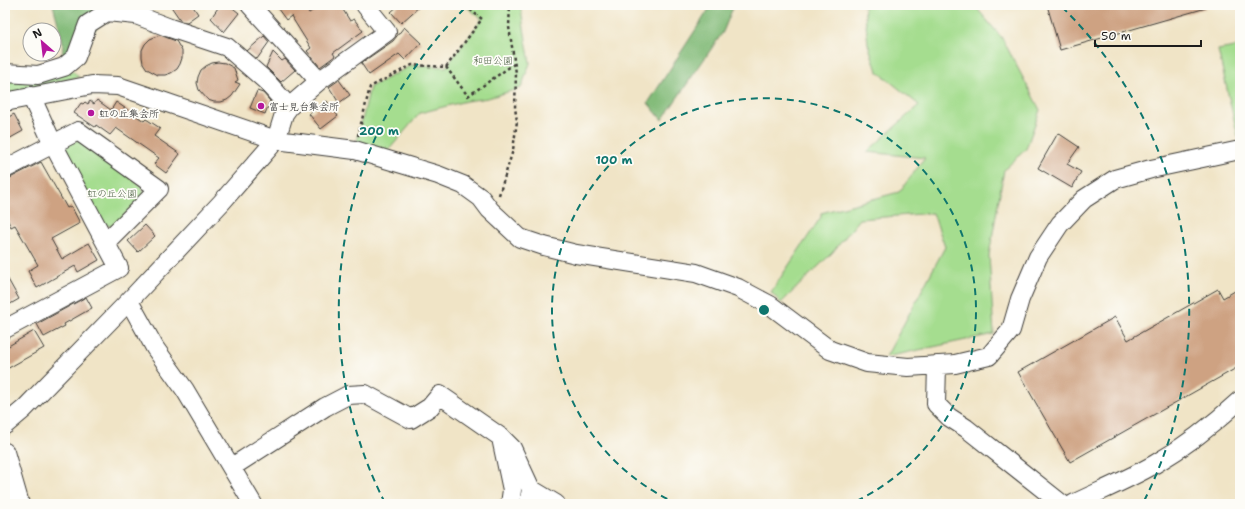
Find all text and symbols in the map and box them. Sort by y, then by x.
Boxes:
north arrow [22,22,62,62]
scale bar [1095,22,1201,48]
text: N [30,25,45,42]
text: 50 m [1101,28,1131,44]
park label: 和田公園 [473,54,513,67]
place label: 富士見台集会所 [269,100,339,113]
marker: 富士見台集会所 [256,101,266,111]
place label: 虹の丘集会所 [99,107,159,120]
marker: 虹の丘集会所 [86,108,96,118]
text: 200 m [359,123,399,139]
text: 100 m [596,152,633,168]
park label: 虹の丘公園 [87,187,137,200]
centre of rings [757,303,771,317]

